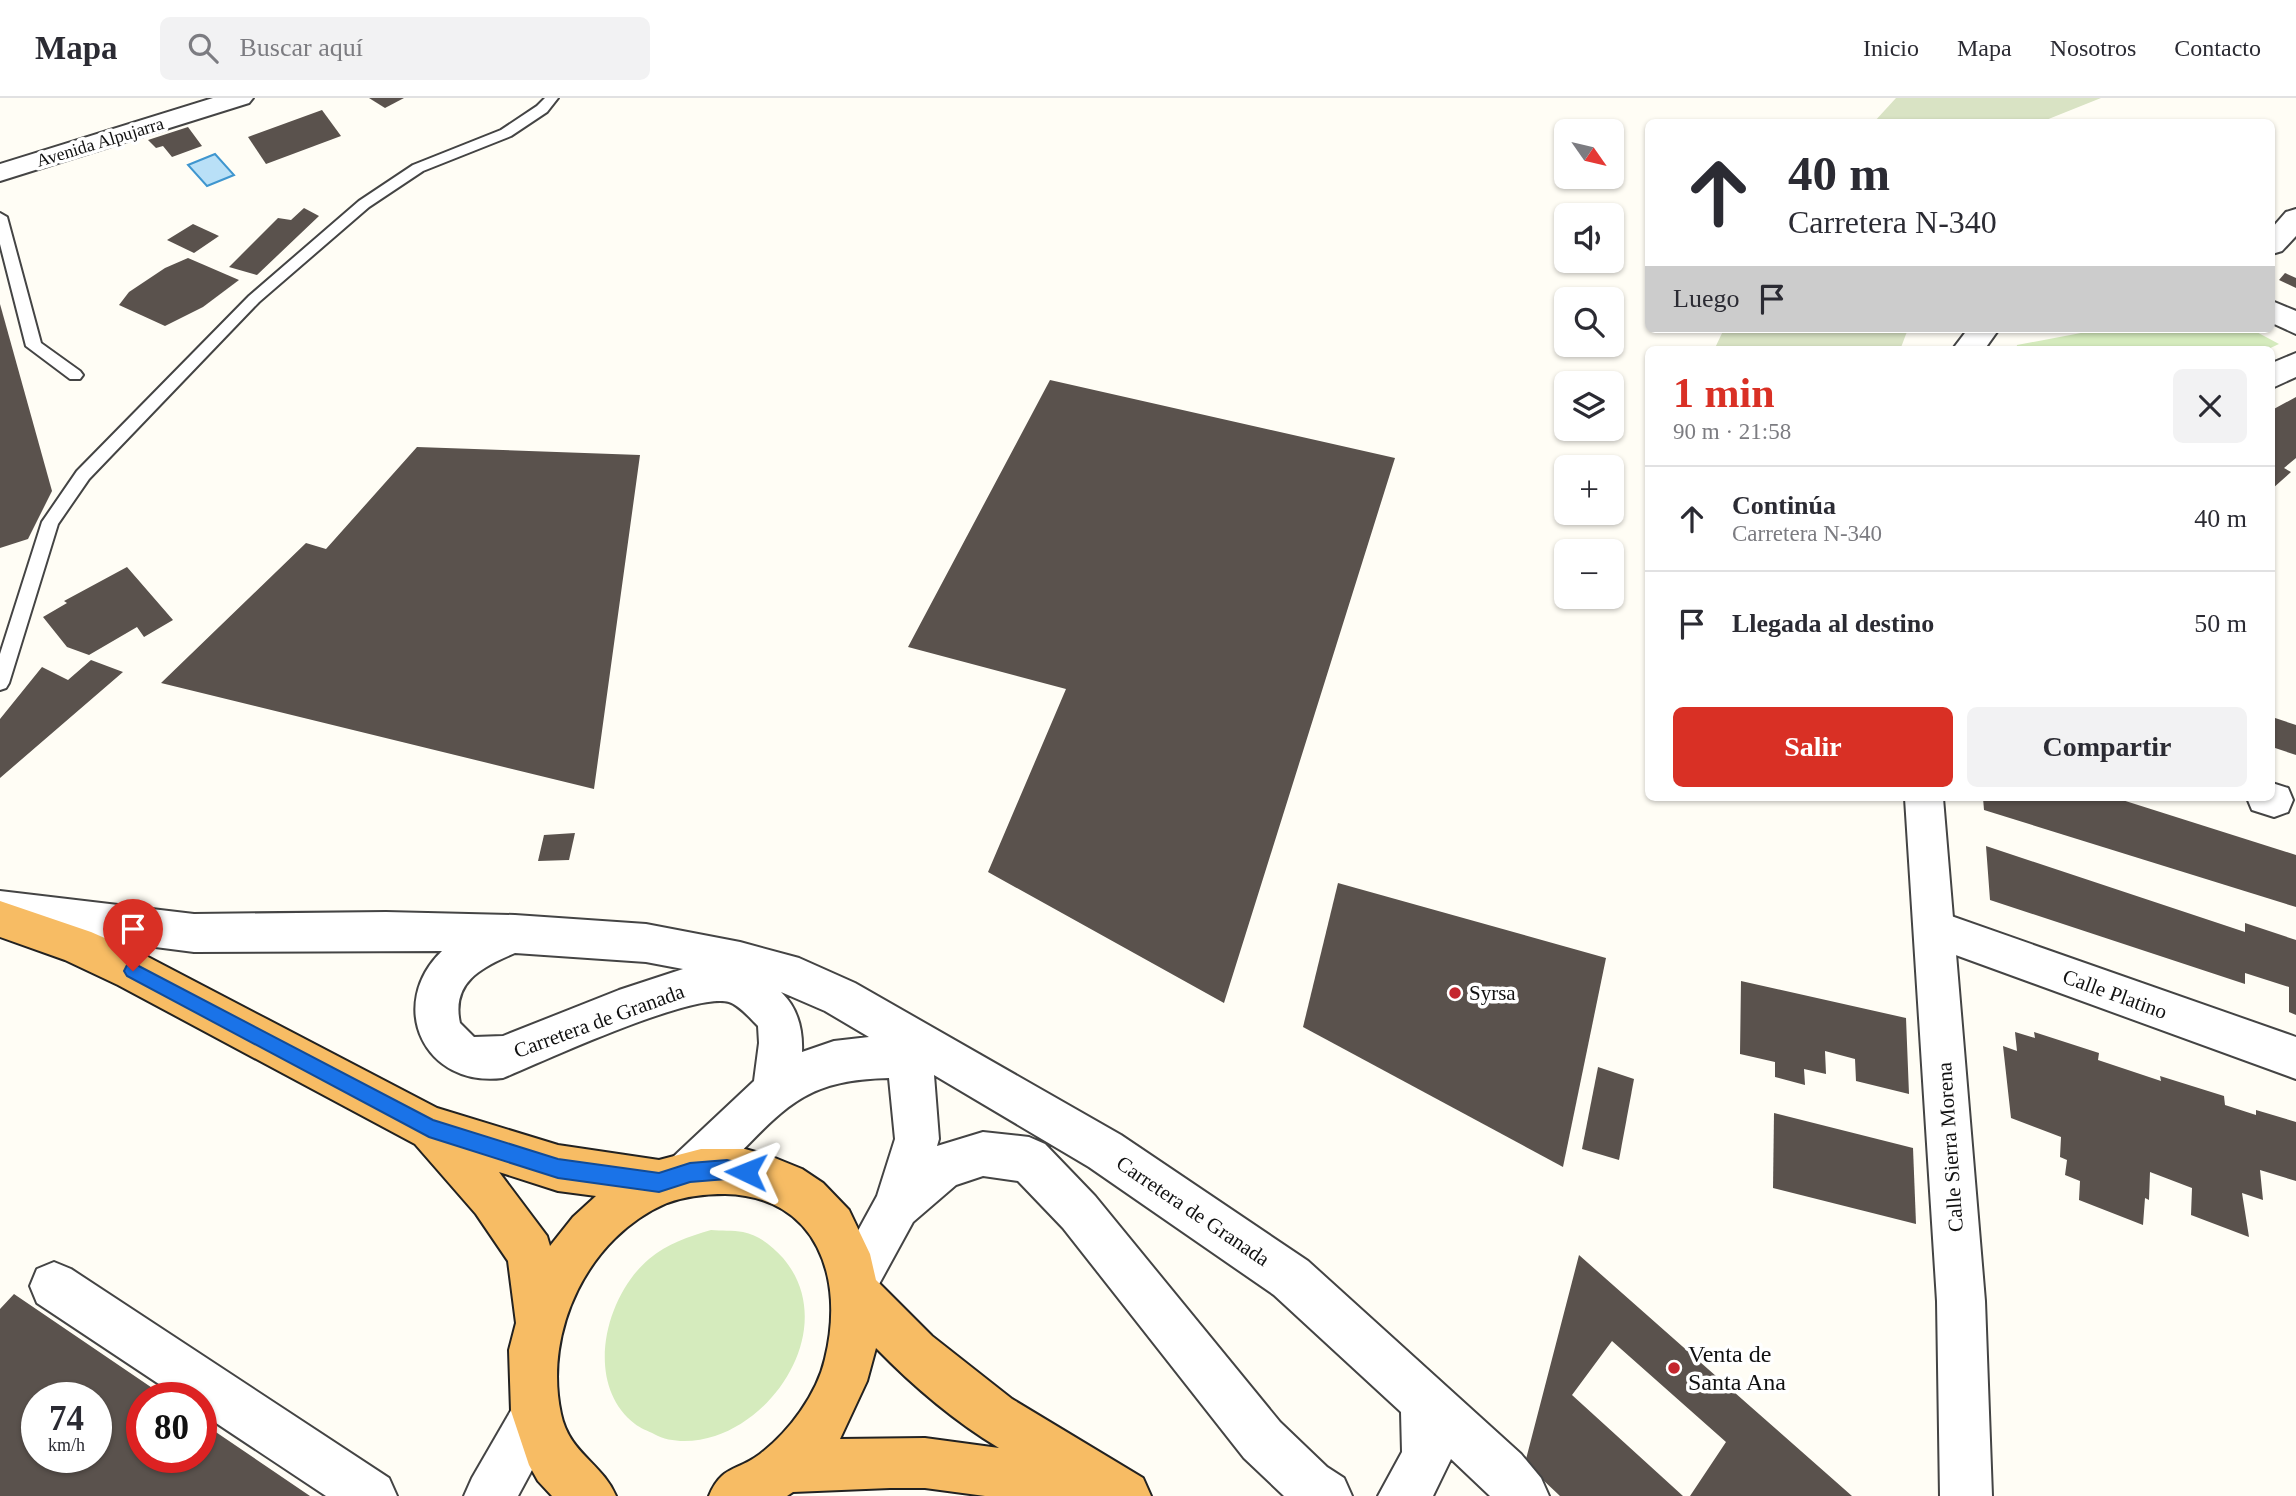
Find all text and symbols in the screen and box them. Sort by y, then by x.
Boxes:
search box [160,17,650,80]
icon: search [184,29,222,67]
text: Mapa [35,30,118,66]
text: Buscar aquí [240,33,363,62]
text: Inicio [1863,35,1919,61]
text: Mapa [1957,35,2012,61]
text: Nosotros [2050,35,2136,61]
text: Contacto [2174,35,2261,61]
street label: Avenida Alpujarra [34,113,166,171]
north arrow [1554,119,1624,189]
map controls [1554,119,1624,609]
text: 40 m [1788,146,1890,201]
icon: ahead [1673,147,1764,238]
button: sound [1554,203,1624,273]
text: Carretera N-340 [1788,204,1997,240]
icon: arrive [1753,280,1791,318]
text: Luego [1673,284,1739,313]
button: search [1554,287,1624,357]
button: close [2173,369,2247,443]
text: 1 min [1673,370,1775,416]
button: layers [1554,371,1624,441]
text: 90 m · 21:58 [1673,419,1791,444]
button: + [1554,455,1624,525]
text: Continúa [1732,491,1836,520]
icon: ahead [1673,500,1711,538]
text: 40 m [2194,504,2247,533]
text: Carretera N-340 [1732,521,1882,546]
button: − [1554,539,1624,609]
icon: arrive [1673,605,1711,643]
text: Llegada al destino [1732,609,1934,638]
text: 50 m [2194,609,2247,638]
button: Salir [1673,707,1953,787]
button: Compartir [1967,707,2247,787]
pin [103,899,163,971]
icon: arrive [114,910,152,948]
street label: Calle Platino [2060,964,2170,1024]
street label: Carretera de Granada [511,979,688,1063]
place label: Syrsa [1469,981,1516,1005]
marker: Syrsa [1447,985,1463,1001]
street label: Calle Sierra Morena [1932,1061,1968,1233]
position arrow [709,1135,783,1209]
street label: Carretera de Granada [1112,1151,1275,1272]
place label: Venta de Santa Ana [1688,1341,1786,1395]
marker: Venta de Santa Ana [1666,1360,1682,1376]
speed limit sign: 80 [126,1382,217,1473]
text: 74 [49,1399,84,1438]
text: km/h [48,1435,85,1455]

